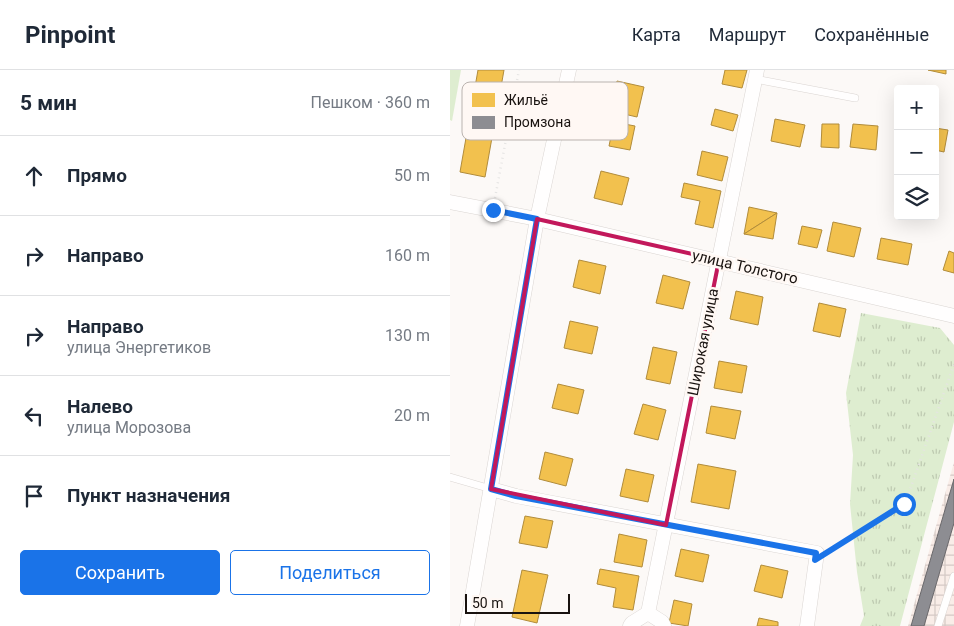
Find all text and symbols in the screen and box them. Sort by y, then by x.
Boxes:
text: Pinpoint [25,21,115,49]
text: Карта [632,24,681,45]
text: Маршрут [709,24,786,45]
text: Сохранённые [814,24,929,45]
legend [462,82,628,140]
map controls [894,85,939,220]
button: + [894,85,939,130]
text: 5 мин [20,91,77,115]
text: Жильё [504,92,548,108]
text: Пешком · 360 m [311,93,430,112]
text: Промзона [504,114,571,130]
button: − [894,130,939,175]
icon: ahead [20,162,48,190]
text: Прямо [67,164,127,187]
text: 50 m [394,166,430,185]
button: layers [894,175,939,220]
route end [482,199,505,222]
icon: right [20,242,48,270]
text: Направо [67,244,144,267]
text: 160 m [385,246,430,265]
street label: улица Толстого [690,246,800,288]
street label: Широкая улица [684,287,722,397]
text: Направо [67,315,144,338]
icon: right [20,322,48,350]
text: 130 m [385,326,430,345]
text: улица Энергетиков [67,338,211,357]
text: Налево [67,395,133,418]
icon: left [20,402,48,430]
text: 20 m [394,406,430,425]
text: улица Морозова [67,418,191,437]
icon: arrive [20,482,48,510]
text: Пункт назначения [67,484,230,507]
route start [893,493,916,516]
button: Сохранить [20,550,220,595]
button: Поделиться [230,550,430,595]
scale bar [465,591,570,614]
text: 50 m [472,595,504,611]

